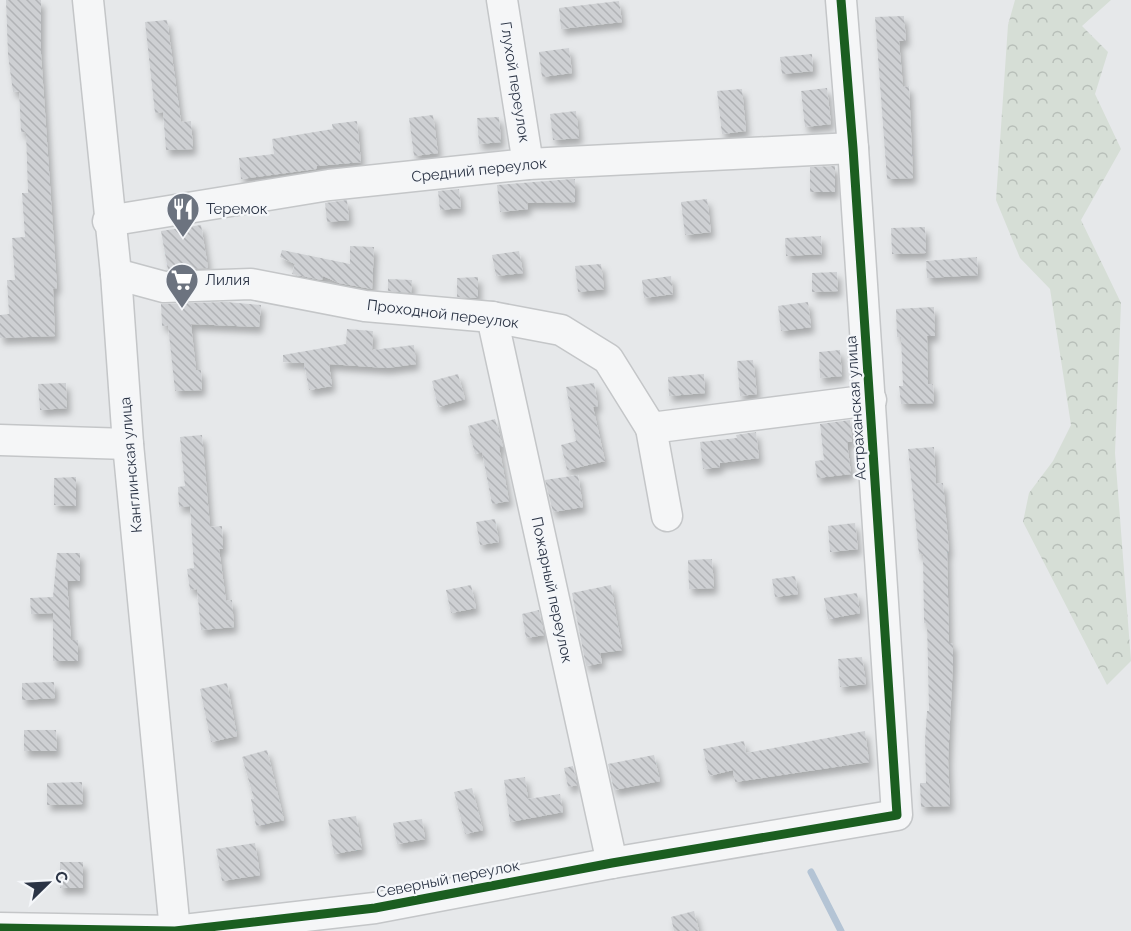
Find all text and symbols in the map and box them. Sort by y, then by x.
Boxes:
street label: Глухой переулок [497,20,533,144]
street label: Средний переулок [410,154,548,186]
restaurant icon: Теремок [165,191,201,238]
place label: Теремок [206,200,268,218]
supermarket icon: Лилия [164,262,200,309]
place label: Лилия [205,271,250,289]
street label: Проходной переулок [366,296,520,332]
street label: Астраханская улица [842,335,870,481]
street label: Канглинская улица [116,396,146,534]
street label: Пожарный переулок [528,515,576,665]
north arrow [18,853,78,913]
street label: Северный переулок [375,856,521,902]
text: С [50,868,72,886]

